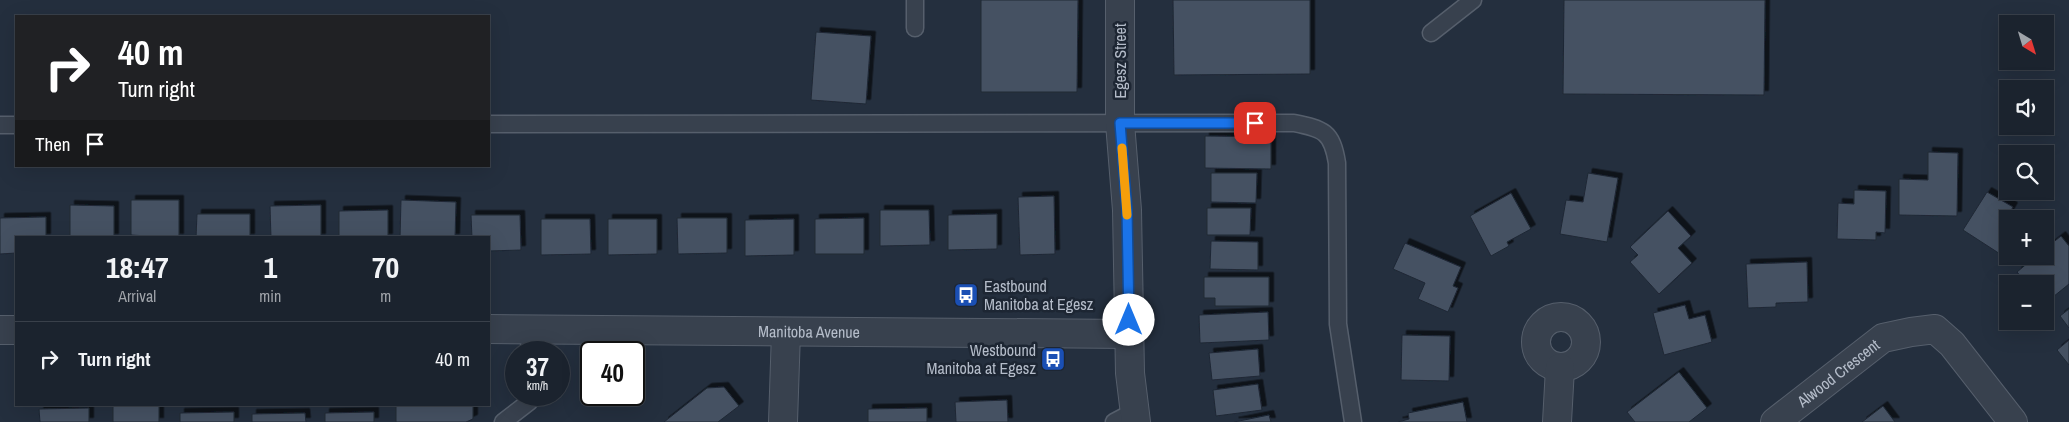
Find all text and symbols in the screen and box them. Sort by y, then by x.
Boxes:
north arrow [1999,15,2054,70]
map controls [1999,15,2054,330]
street label: Egesz Street [1109,23,1131,99]
text: 40 m [118,29,183,76]
icon: right [35,35,100,100]
text: Turn right [118,74,195,104]
button: sound [1999,80,2054,135]
pin [1234,102,1276,144]
icon: arrive [1241,109,1269,137]
icon: arrive [81,130,109,158]
text: Then [35,131,71,157]
button: search [1999,145,2054,200]
button: + [1999,210,2054,265]
text: 18:47 [106,247,169,287]
text: 1 [263,247,277,287]
text: 70 [372,247,399,287]
place label: Eastbound Manitoba at Egesz [984,275,1094,315]
button: − [1999,275,2054,330]
bus stop icon: Eastbound Manitoba at Egesz [953,282,979,308]
text: Arrival [118,285,156,307]
text: min [259,285,281,307]
text: m [380,285,391,307]
position arrow [1102,293,1154,345]
street label: Manitoba Avenue [758,320,860,343]
street label: Alwood Crescent [1791,334,1884,413]
place label: Westbound Manitoba at Egesz [927,339,1036,379]
speed limit sign: 40 [580,341,645,406]
icon: right [35,345,63,373]
text: Turn right [78,346,150,372]
text: 40 m [435,346,470,372]
bus stop icon: Westbound Manitoba at Egesz [1040,346,1066,372]
text: 37 [526,350,549,384]
text: km/h [527,378,548,394]

